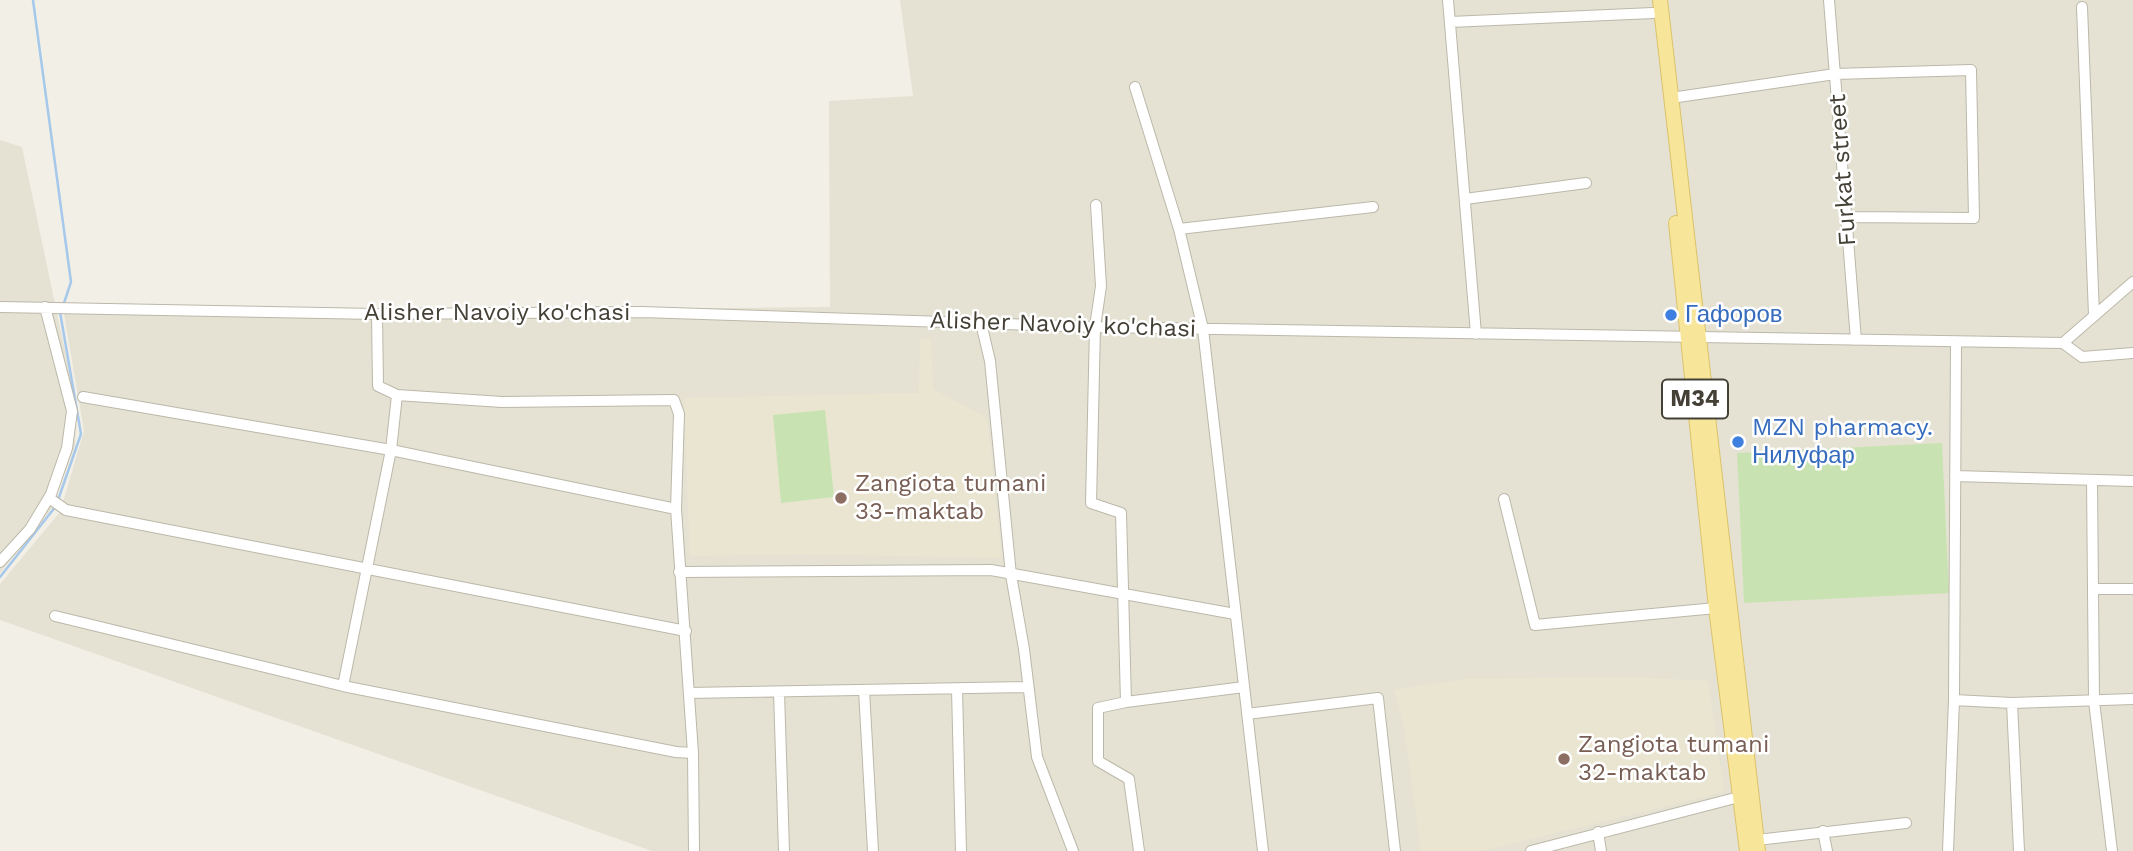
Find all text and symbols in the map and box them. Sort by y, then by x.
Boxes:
street label: Furkat street [1823,93,1863,247]
street label: Alisher Navoiy ko'chasi [364,299,630,327]
place label: Гафоров [1685,301,1783,329]
street label: Alisher Navoiy ko'chasi [929,306,1197,344]
marker: Гафоров [1663,307,1679,323]
road number: M34 [1662,380,1728,418]
place label: MZN pharmacy. Нилуфар [1752,414,1933,470]
marker: MZN pharmacy. Нилуфар [1730,434,1746,450]
place label: Zangiota tumani 33-maktab [855,470,1046,526]
marker: Zangiota tumani 33-maktab [833,490,849,506]
place label: Zangiota tumani 32-maktab [1578,731,1769,787]
marker: Zangiota tumani 32-maktab [1556,751,1572,767]

